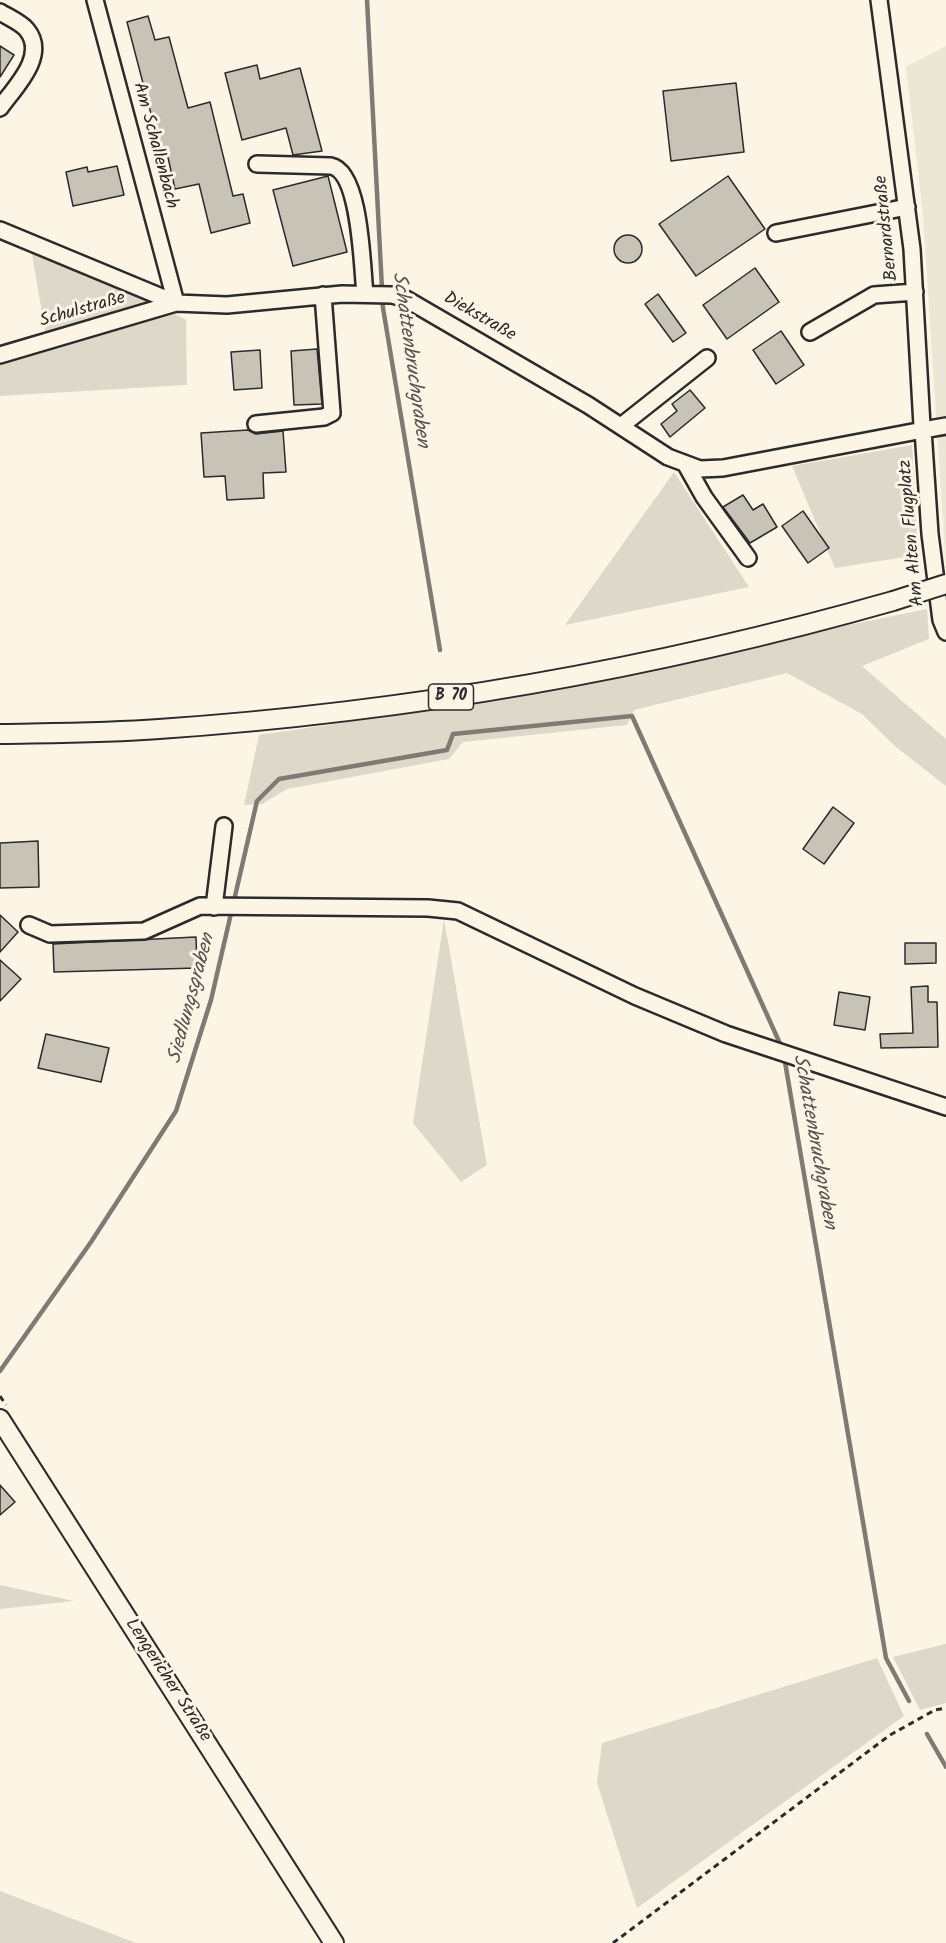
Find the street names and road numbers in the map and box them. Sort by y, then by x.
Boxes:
street label: Am Schallenbach [127,80,181,212]
street label: Bernardstraße [872,174,904,282]
street label: Schulstraße [38,288,128,334]
street label: Diekstraße [439,289,519,347]
street label: Am Alten Flugplatz [896,459,930,607]
road number: B 70 [428,684,474,710]
street label: Lengericher Straße [119,1615,215,1747]

